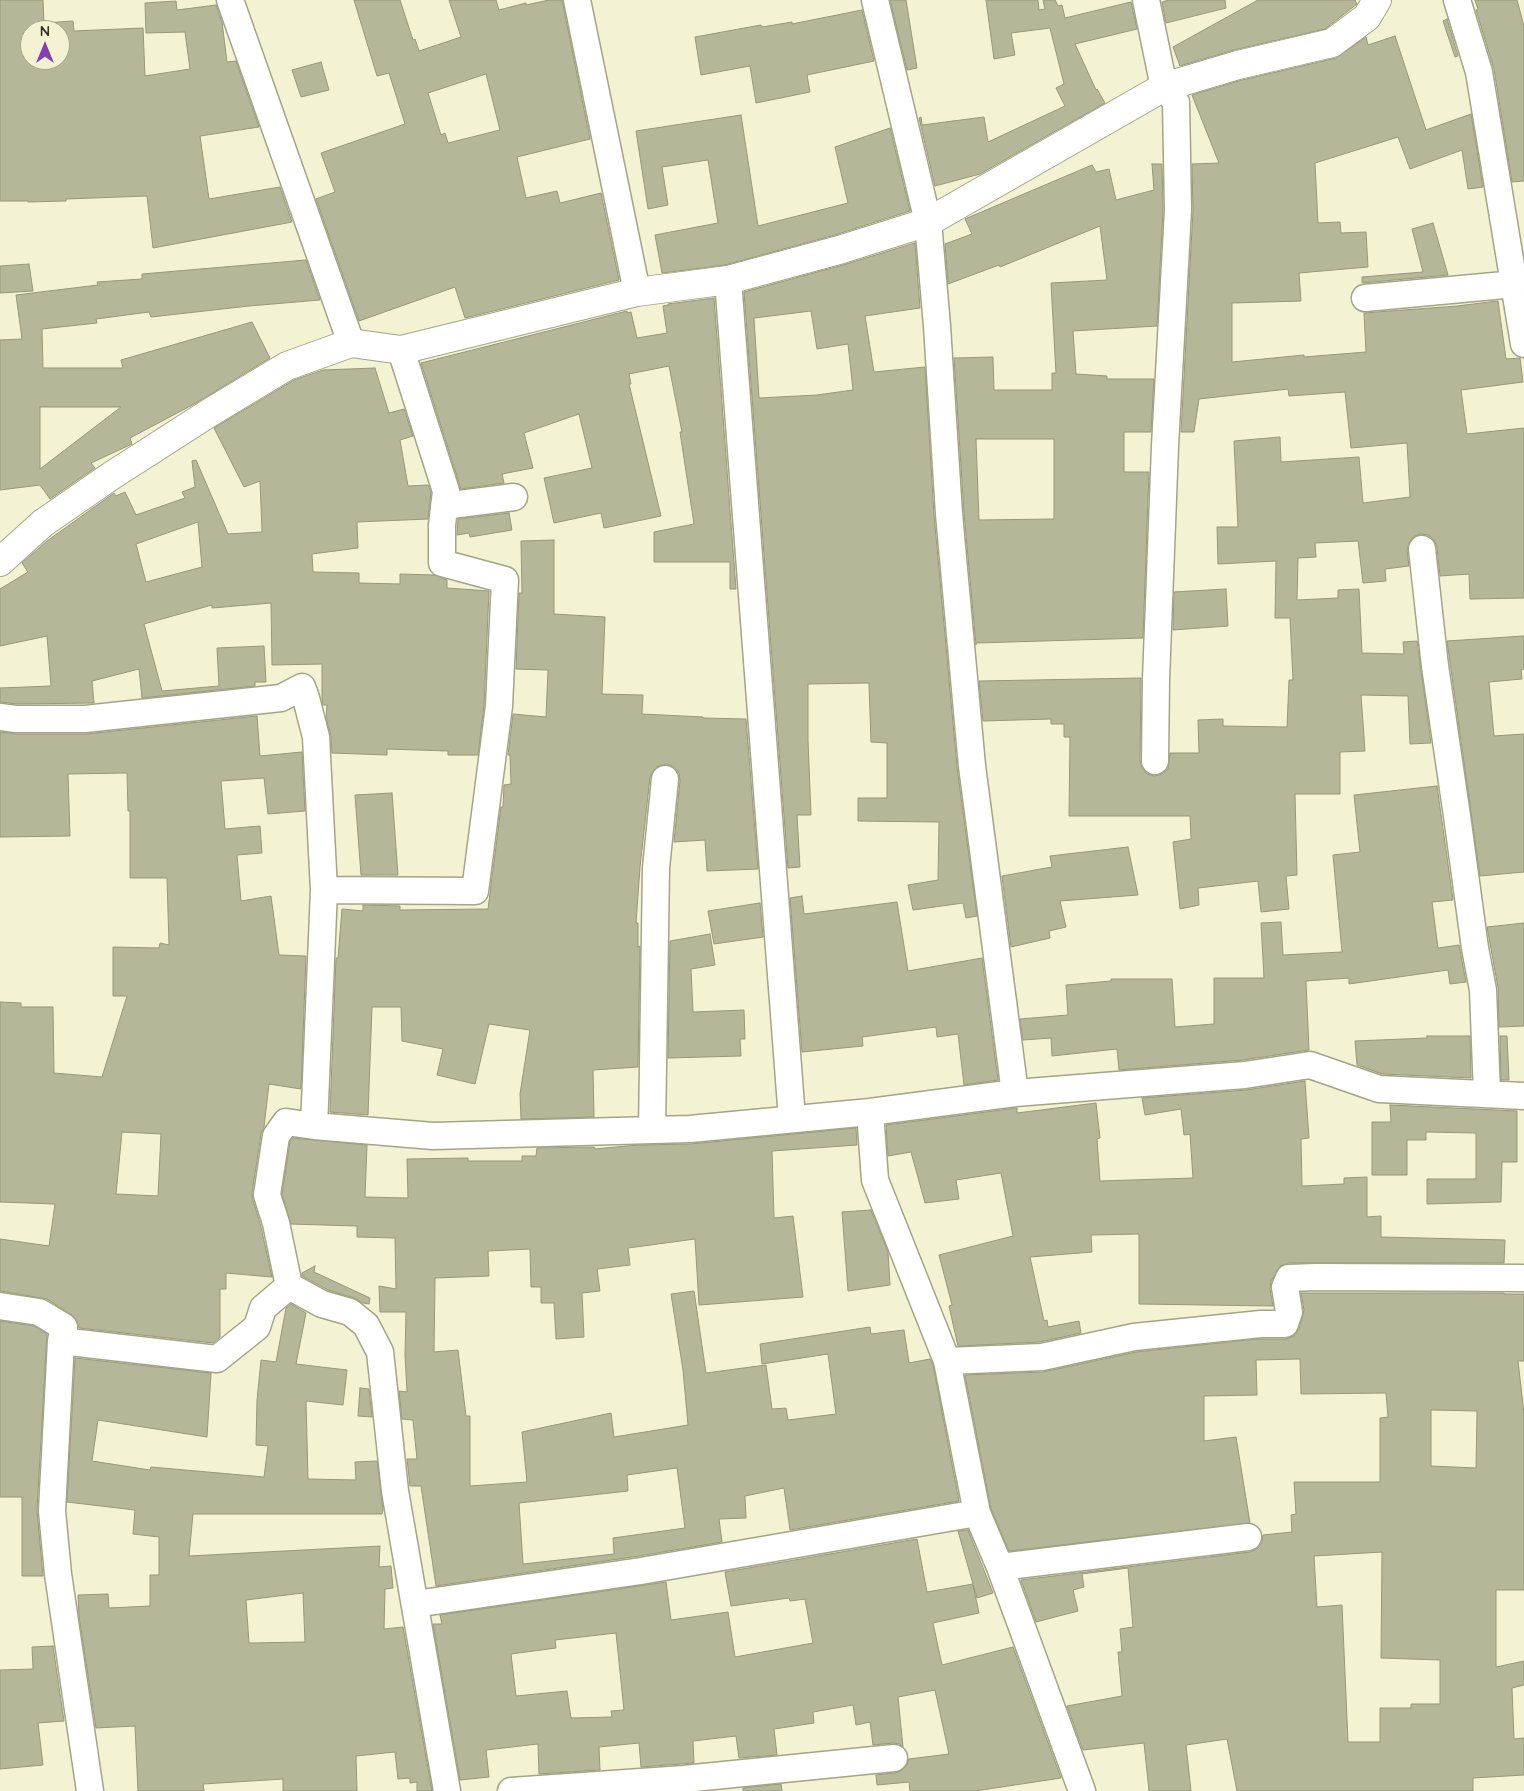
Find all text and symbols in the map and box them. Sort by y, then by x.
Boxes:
north arrow [20,20,70,70]
text: N [40,22,50,40]

